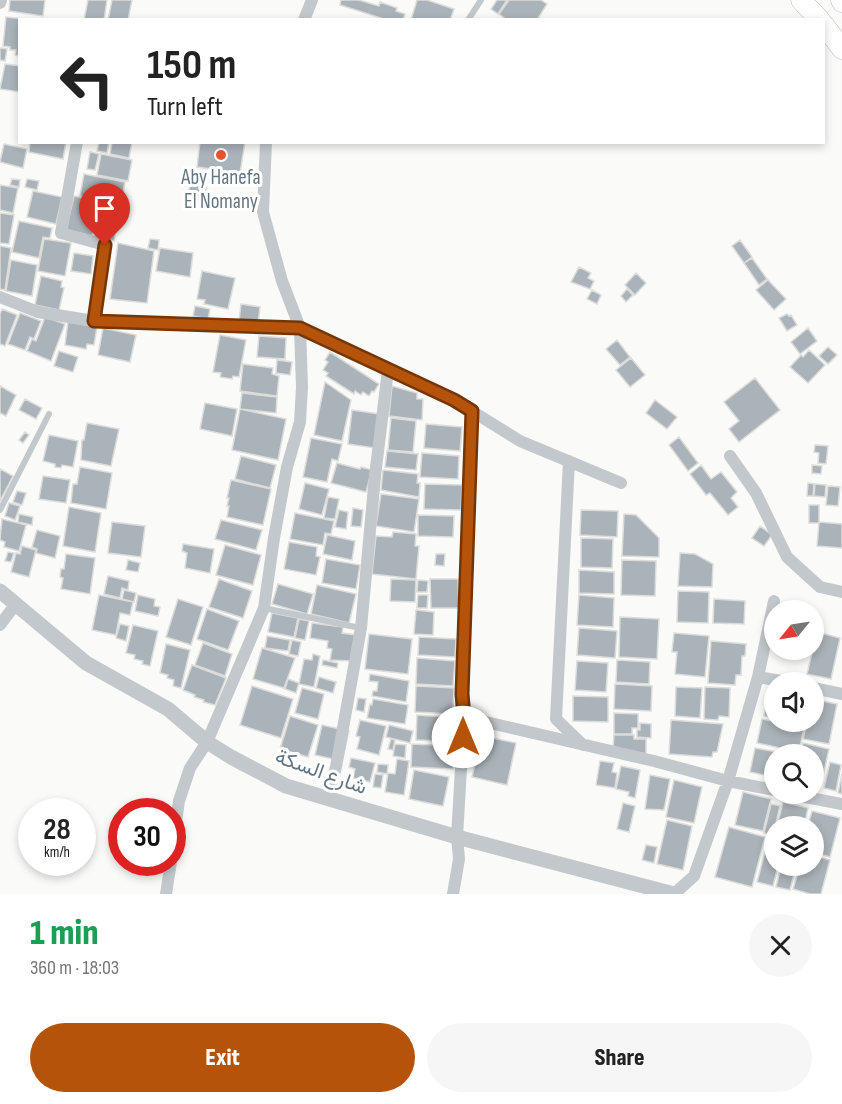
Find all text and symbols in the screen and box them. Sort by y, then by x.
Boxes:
text: 150 m [147,40,236,91]
icon: left [48,42,126,120]
text: Turn left [147,91,223,123]
marker: Aby Hanefa El Nomany [214,148,228,162]
place label: Aby Hanefa El Nomany [180,165,261,214]
pin [79,183,130,245]
icon: arrive [88,192,121,225]
north arrow [764,600,824,660]
map controls [764,600,824,876]
button: sound [764,672,824,732]
position arrow [431,705,495,769]
street label: شارع السكة [271,744,370,801]
button: search [764,744,824,804]
speed limit sign: 30 [108,798,186,876]
text: 28 [43,812,71,848]
button: layers [764,816,824,876]
text: km/h [44,843,70,862]
text: 1 min [30,912,98,955]
button: close [749,914,812,977]
text: 360 m · 18:03 [30,956,119,980]
button: Exit [30,1023,415,1092]
button: Share [427,1023,812,1092]

